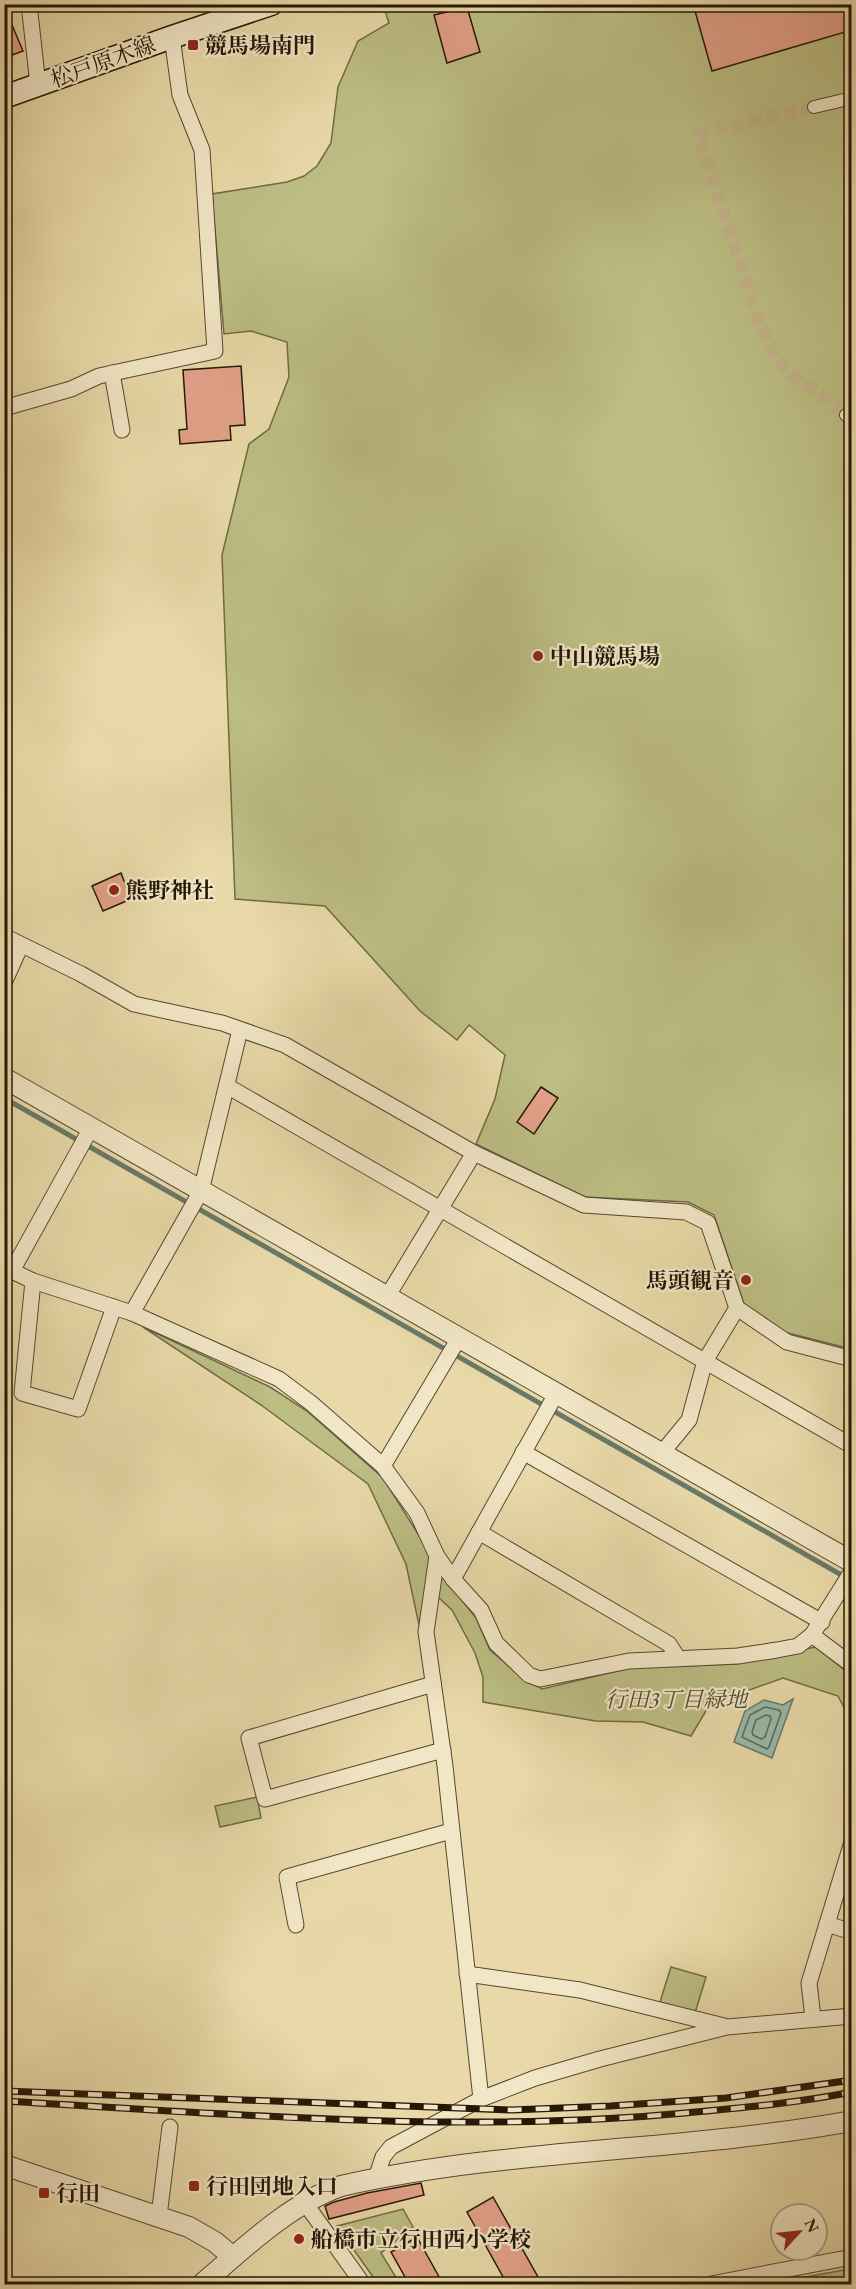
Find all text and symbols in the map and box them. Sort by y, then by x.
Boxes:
street label: 松戸原木線 [46,30,160,94]
place label: 競馬場南門 [205,31,315,60]
marker: 競馬場南門 [186,38,200,52]
place label: 中山競馬場 [550,642,660,671]
marker: 中山競馬場 [531,649,545,663]
place label: 熊野神社 [126,876,214,905]
marker: 熊野神社 [107,883,121,897]
place label: 馬頭観音 [646,1266,734,1295]
marker: 馬頭観音 [739,1273,753,1287]
park label: 行田3丁目緑地 [605,1685,749,1714]
place label: 行田団地入口 [206,2172,338,2201]
place label: 行田 [56,2179,100,2208]
marker: 行田団地入口 [187,2179,201,2193]
marker: 行田 [37,2186,51,2200]
north arrow [769,2202,829,2262]
text: N [800,2215,824,2236]
place label: 船橋市立行田西小学校 [311,2225,531,2254]
marker: 船橋市立行田西小学校 [292,2232,306,2246]

